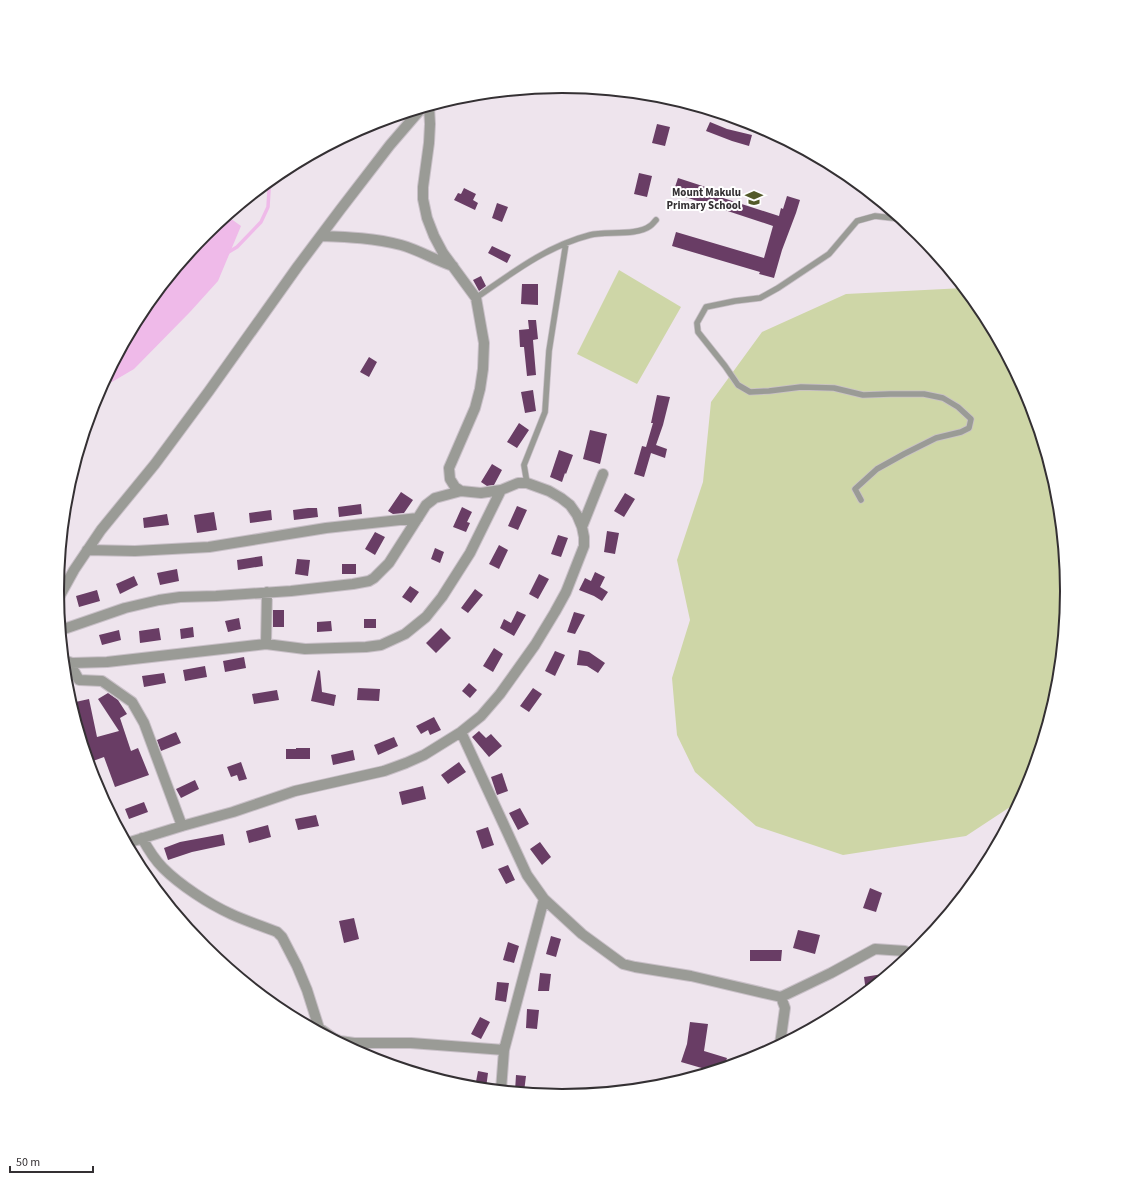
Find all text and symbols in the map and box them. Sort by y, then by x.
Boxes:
place label: Mount Makulu Primary School [667,185,742,213]
school or university icon: Mount Makulu Primary School [744,188,764,208]
scale bar [10,1148,93,1174]
text: 50 m [16,1154,40,1171]

